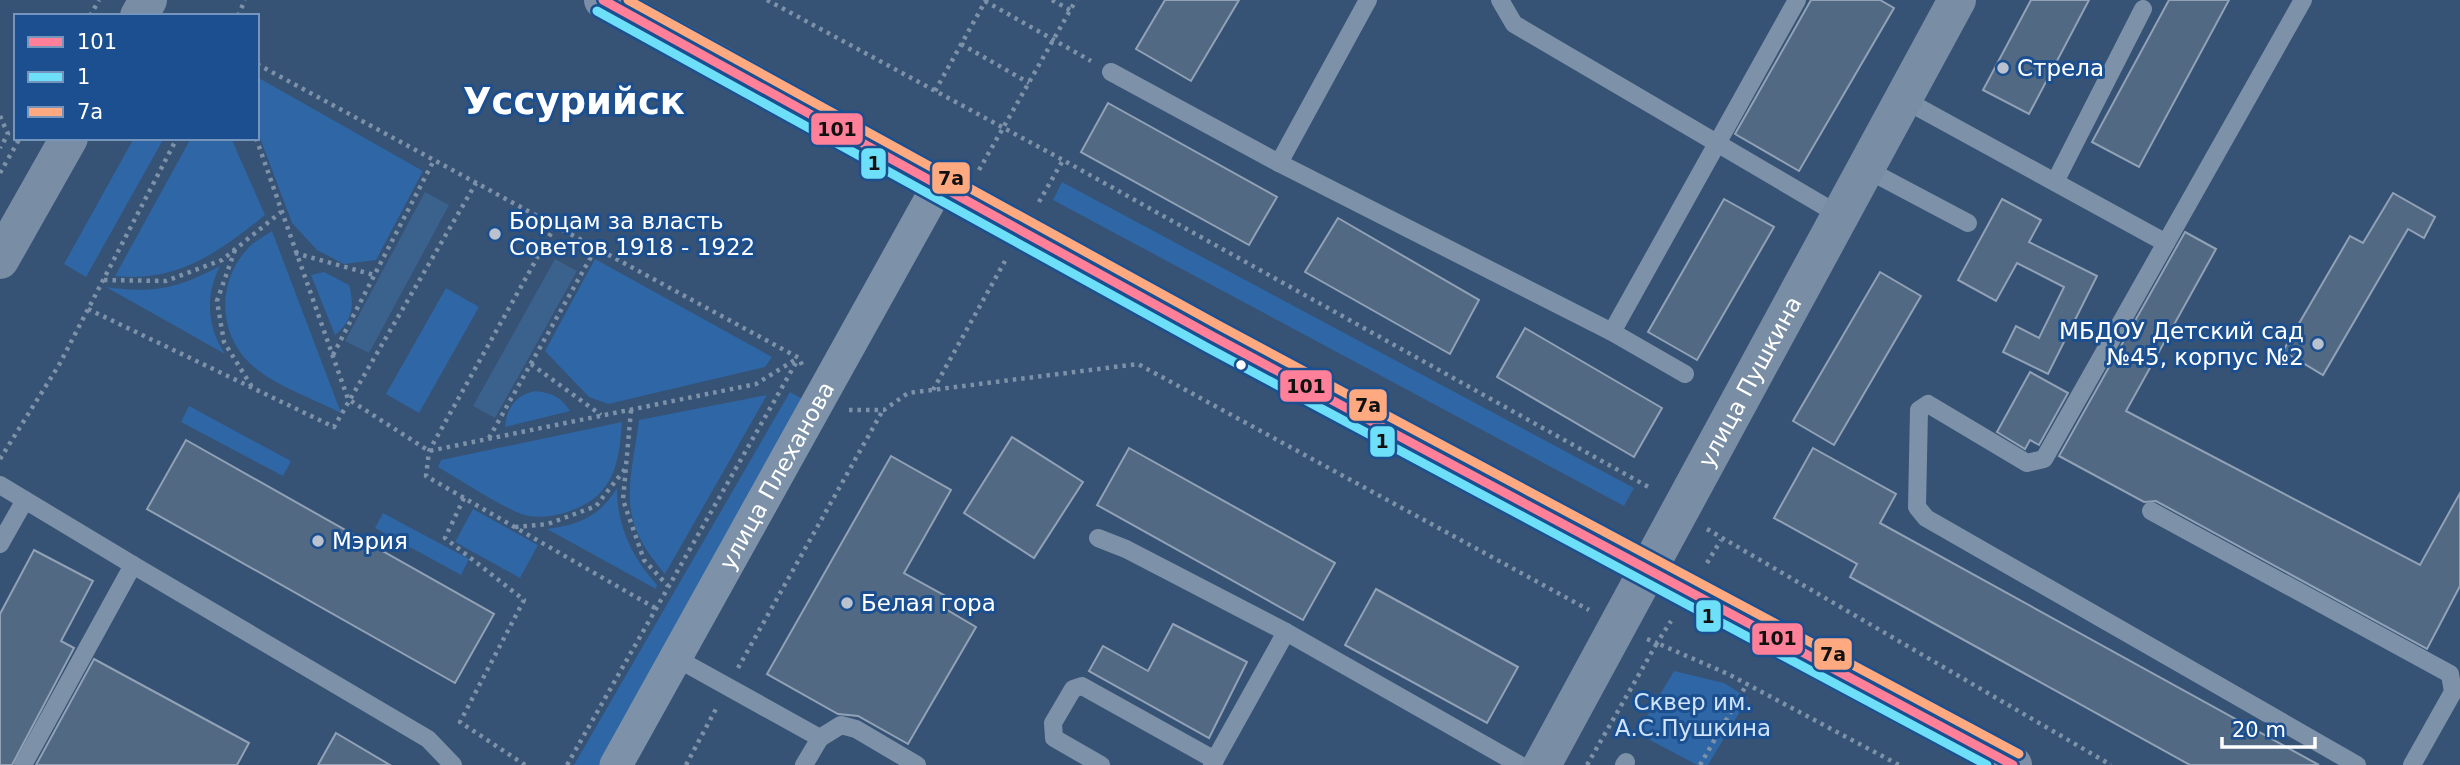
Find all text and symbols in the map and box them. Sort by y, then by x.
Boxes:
legend [14,14,259,140]
text: 101 [77,30,117,54]
place label: Стрела [2017,55,2104,81]
marker: Стрела [1995,60,2011,76]
text: 1 [77,65,90,89]
district label: Уссурийск [463,80,685,123]
text: 7а [77,100,103,124]
line badge: 101 [810,112,864,146]
text: 101 [817,118,857,140]
line badge: 1 [860,147,887,180]
text: 1 [867,152,881,174]
line badge: 7а [931,161,971,195]
text: 7а [938,167,964,189]
place label: Борцам за власть Советов 1918 - 1922 [509,208,755,260]
marker: Борцам за власть Советов 1918 - 1922 [487,226,503,242]
street label: улица Пушкина [1693,292,1807,472]
place label: МБДОУ Детский сад №45, корпус №2 [2059,318,2304,370]
marker: МБДОУ Детский сад №45, корпус №2 [2310,336,2326,352]
unlabelled marker [1234,358,1248,372]
line badge: 101 [1279,369,1333,403]
text: 101 [1286,375,1326,397]
street label: улица Плеханова [714,377,840,574]
line badge: 7а [1348,388,1388,422]
text: 7а [1355,394,1381,416]
line badge: 1 [1369,425,1396,458]
text: 1 [1375,430,1389,452]
place label: Мэрия [332,528,408,554]
marker: Мэрия [310,533,326,549]
place label: Белая гора [861,590,996,616]
marker: Белая гора [839,595,855,611]
line badge: 1 [1695,599,1722,633]
text: 1 [1701,605,1715,627]
line badge: 101 [1751,622,1804,656]
text: 101 [1757,627,1797,649]
line badge: 7а [1813,637,1853,671]
text: 7а [1820,643,1846,665]
park label: Сквер им. А.С.Пушкина [1615,689,1771,741]
scale bar [2222,706,2315,750]
text: 20 m [2232,718,2286,742]

